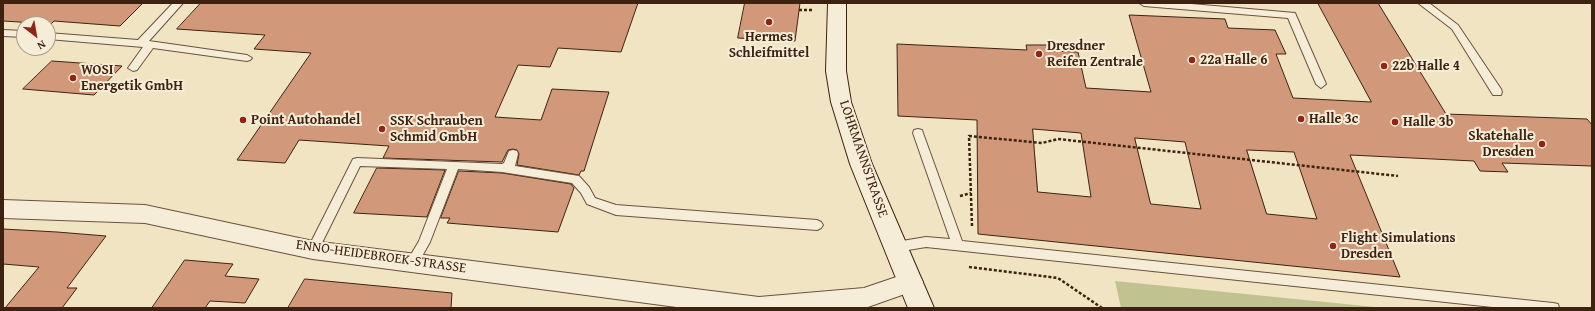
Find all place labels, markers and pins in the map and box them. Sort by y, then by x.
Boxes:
marker: Hermes Schleifmittel [764,17,774,27]
place label: Hermes Schleifmittel [729,29,809,62]
place label: Dresdner Reifen Zentrale [1047,38,1143,70]
marker: Dresdner Reifen Zentrale [1034,49,1044,59]
place label: 22a Halle 6 [1200,52,1268,68]
marker: 22a Halle 6 [1187,55,1197,65]
place label: 22b Halle 4 [1392,58,1460,74]
marker: 22b Halle 4 [1379,61,1389,71]
place label: WOSI Energetik GmbH [81,62,183,94]
marker: WOSI Energetik GmbH [68,73,78,83]
place label: Halle 3c [1309,111,1358,127]
place label: Point Autohandel [251,112,360,128]
place label: SSK Schrauben Schmid GmbH [390,113,483,146]
marker: Halle 3c [1296,114,1306,124]
place label: Halle 3b [1403,114,1453,130]
marker: Point Autohandel [238,115,248,125]
marker: Halle 3b [1390,117,1400,127]
marker: SSK Schrauben Schmid GmbH [377,124,387,134]
place label: Skatehalle Dresden [1468,128,1534,160]
marker: Skatehalle Dresden [1537,139,1547,149]
place label: Flight Simulations Dresden [1341,230,1456,262]
marker: Flight Simulations Dresden [1328,241,1338,251]

